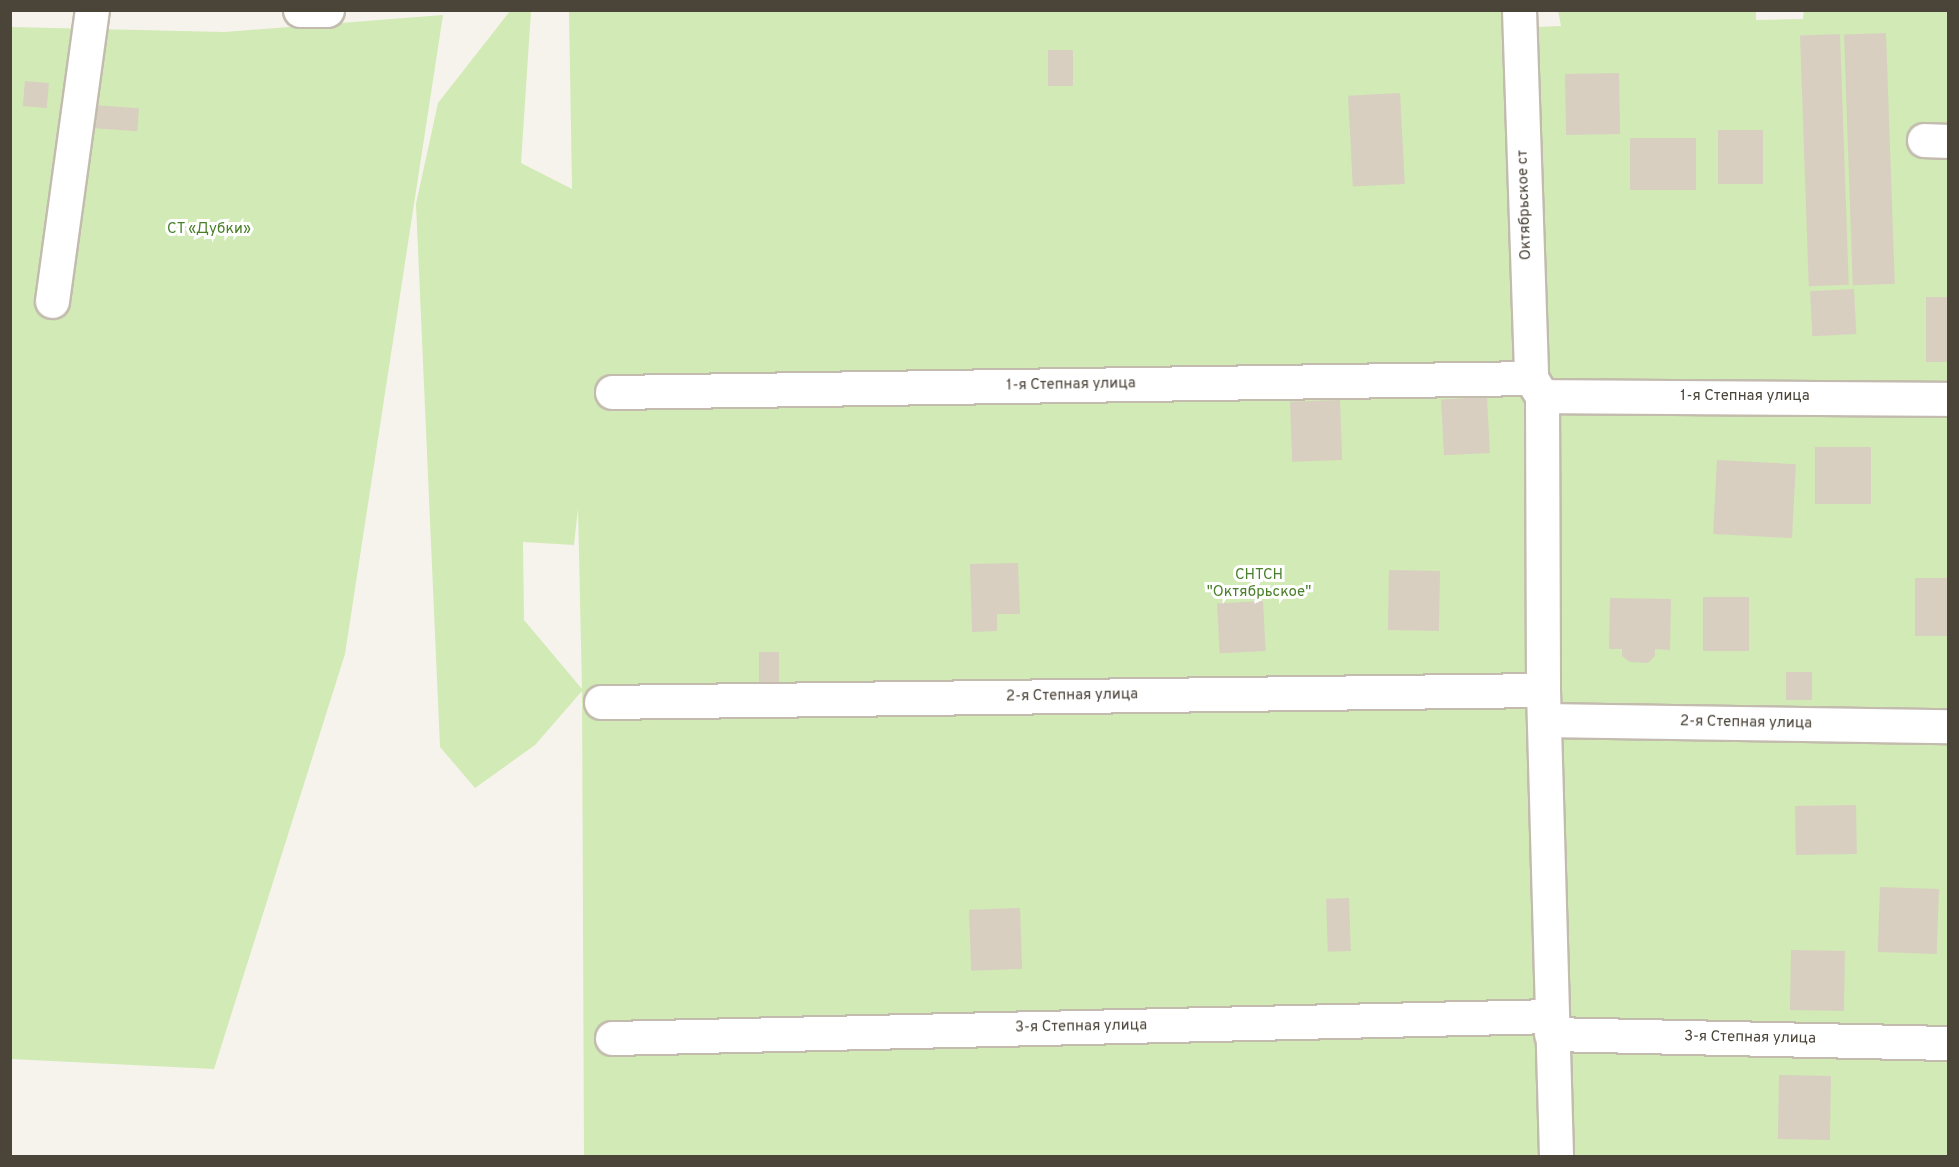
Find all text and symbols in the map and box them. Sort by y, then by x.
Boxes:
street label: Октябрьское ст [1514,150,1536,260]
park label: СТ «Дубки» [167,221,251,239]
street label: 1-я Степная улица [1006,375,1136,395]
street label: 1-я Степная улица [1680,388,1810,406]
park label: СНТСН "Октябрьское" [1207,566,1311,601]
street label: 2-я Степная улица [1006,686,1138,706]
street label: 2-я Степная улица [1680,713,1812,733]
street label: 3-я Степная улица [1015,1017,1147,1037]
street label: 3-я Степная улица [1684,1028,1816,1048]

